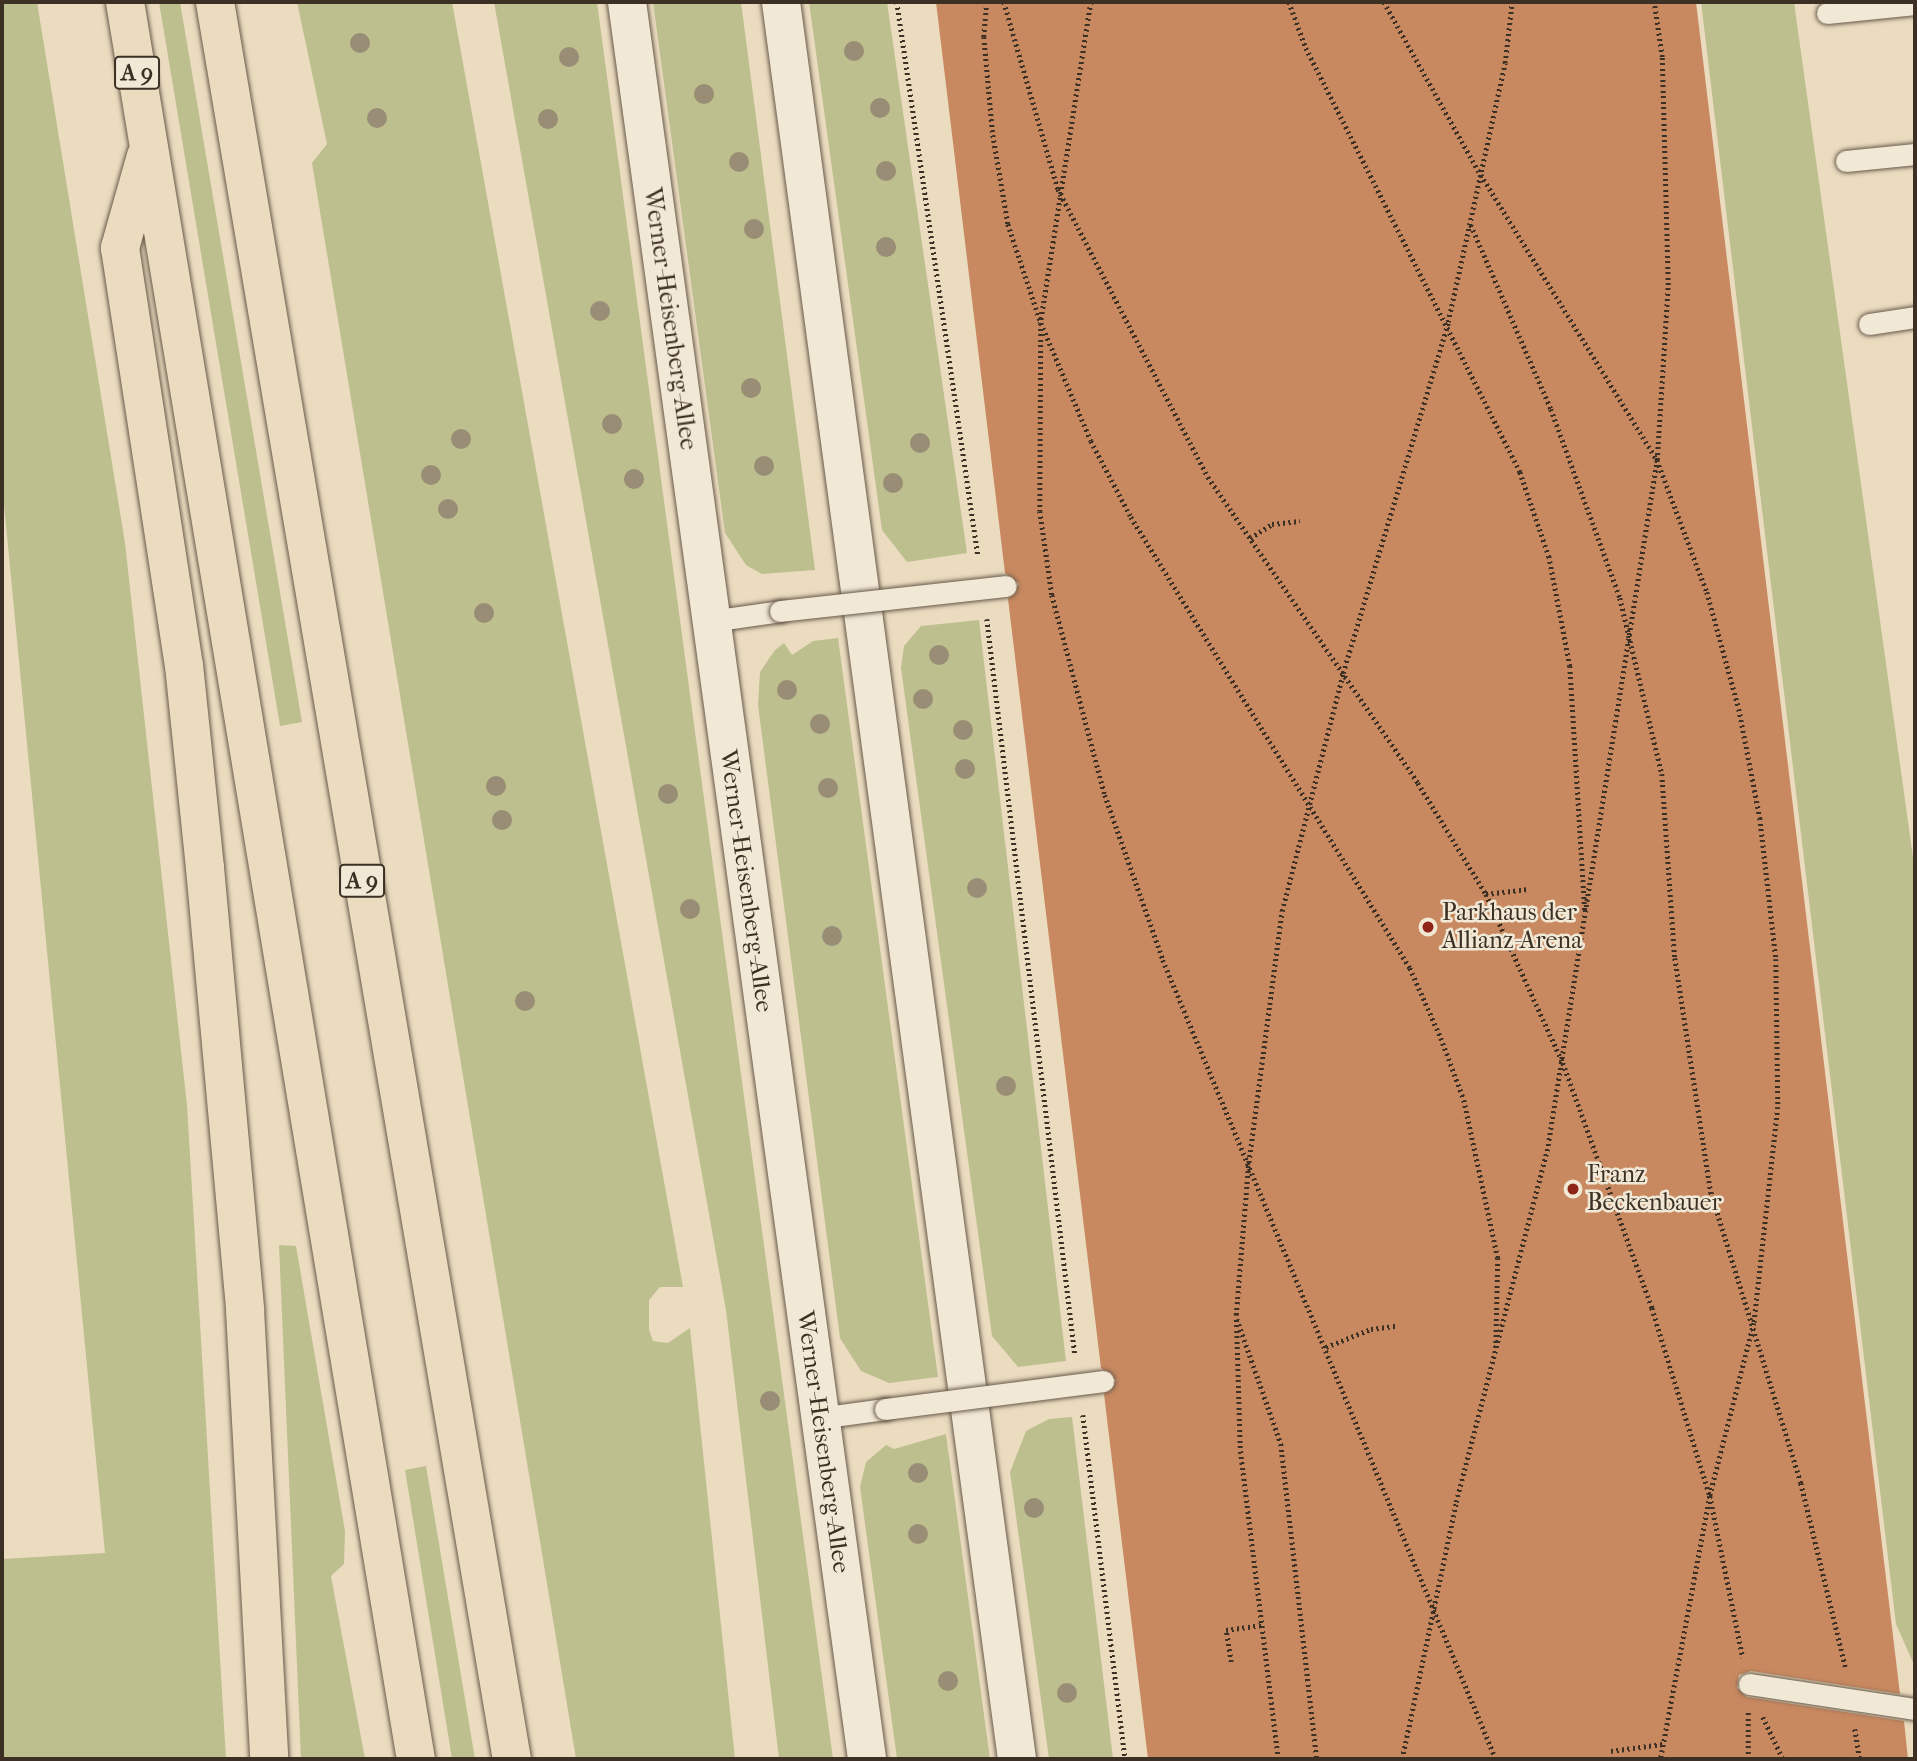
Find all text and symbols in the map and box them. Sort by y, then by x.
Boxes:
road number: A 9 [113,54,162,92]
street label: Werner-Heisenberg-Allee [637,186,703,452]
street label: Werner-Heisenberg-Allee [713,748,779,1014]
road number: A 9 [338,862,386,900]
place label: Parkhaus der Allianz-Arena [1442,899,1582,955]
marker: Parkhaus der Allianz-Arena [1420,919,1436,935]
place label: Franz Beckenbauer [1587,1161,1722,1217]
marker: Franz Beckenbauer [1565,1181,1581,1197]
street label: Werner-Heisenberg-Allee [790,1309,856,1575]

